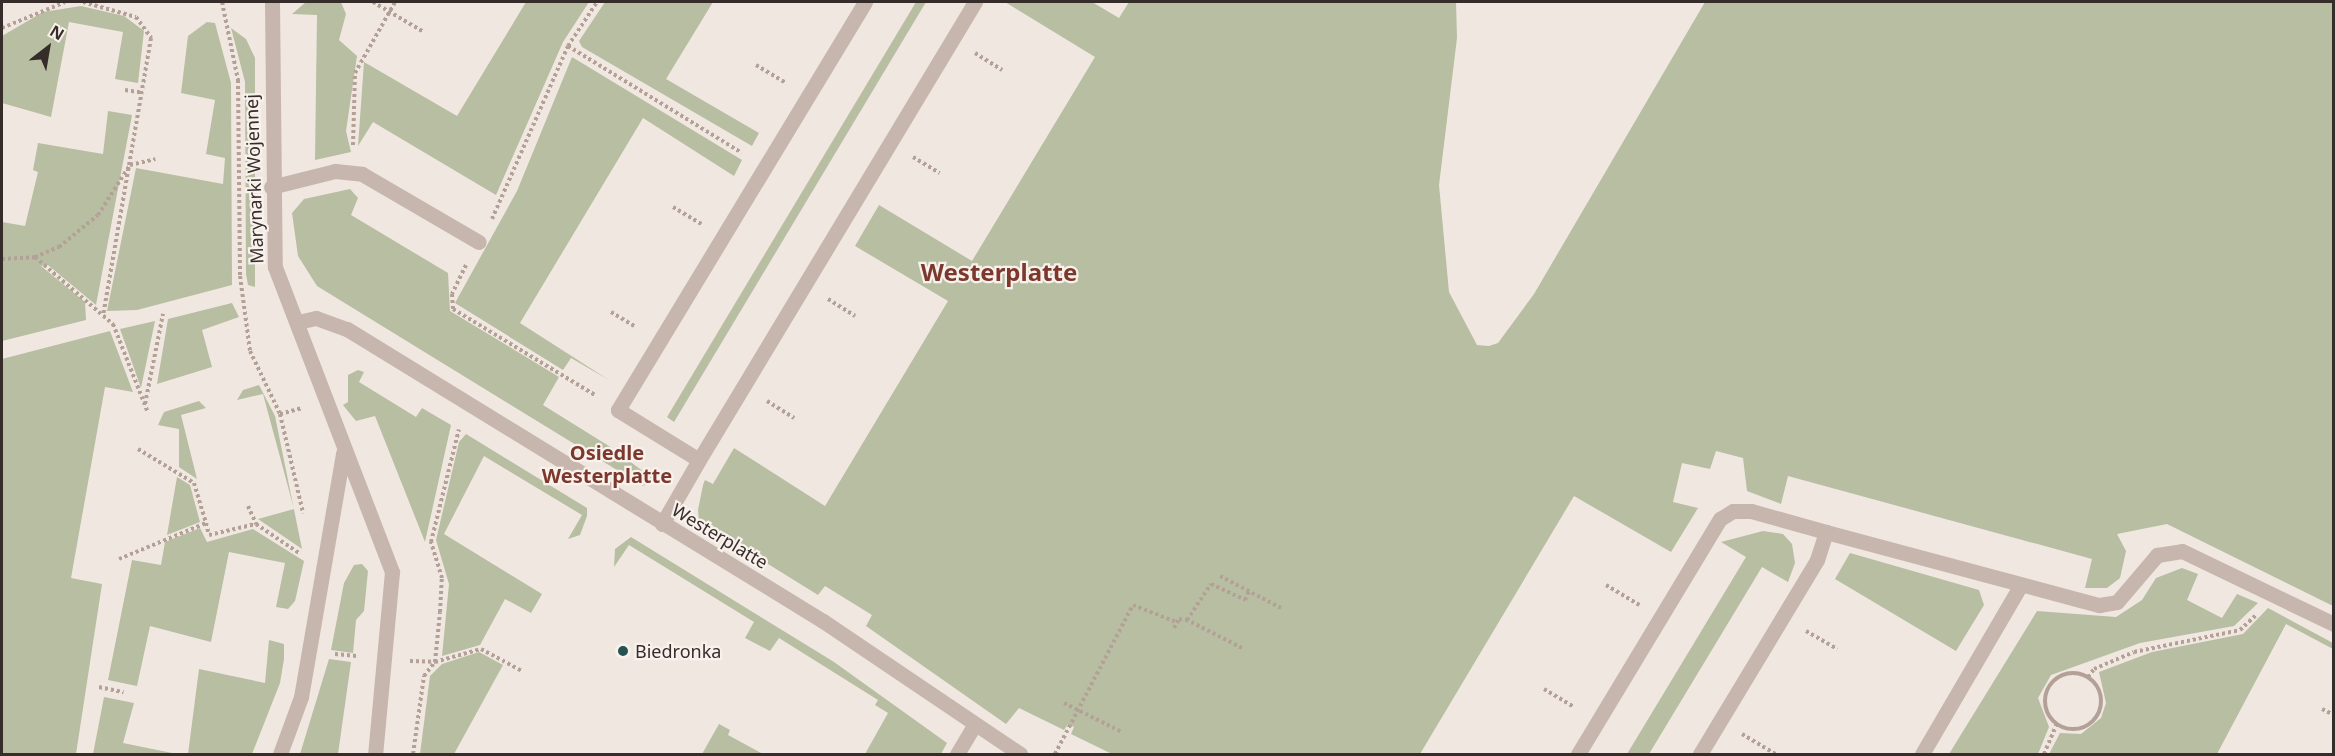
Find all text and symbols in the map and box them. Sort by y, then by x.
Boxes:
north arrow [18,18,78,78]
text: N [46,20,69,45]
street label: Marynarki Wojennej [240,94,268,264]
district label: Westerplatte [921,258,1077,286]
district label: Osiedle Westerplatte [542,440,672,487]
street label: Westerplatte [668,499,772,573]
place label: Biedronka [635,640,721,662]
marker: Biedronka [616,644,630,658]

